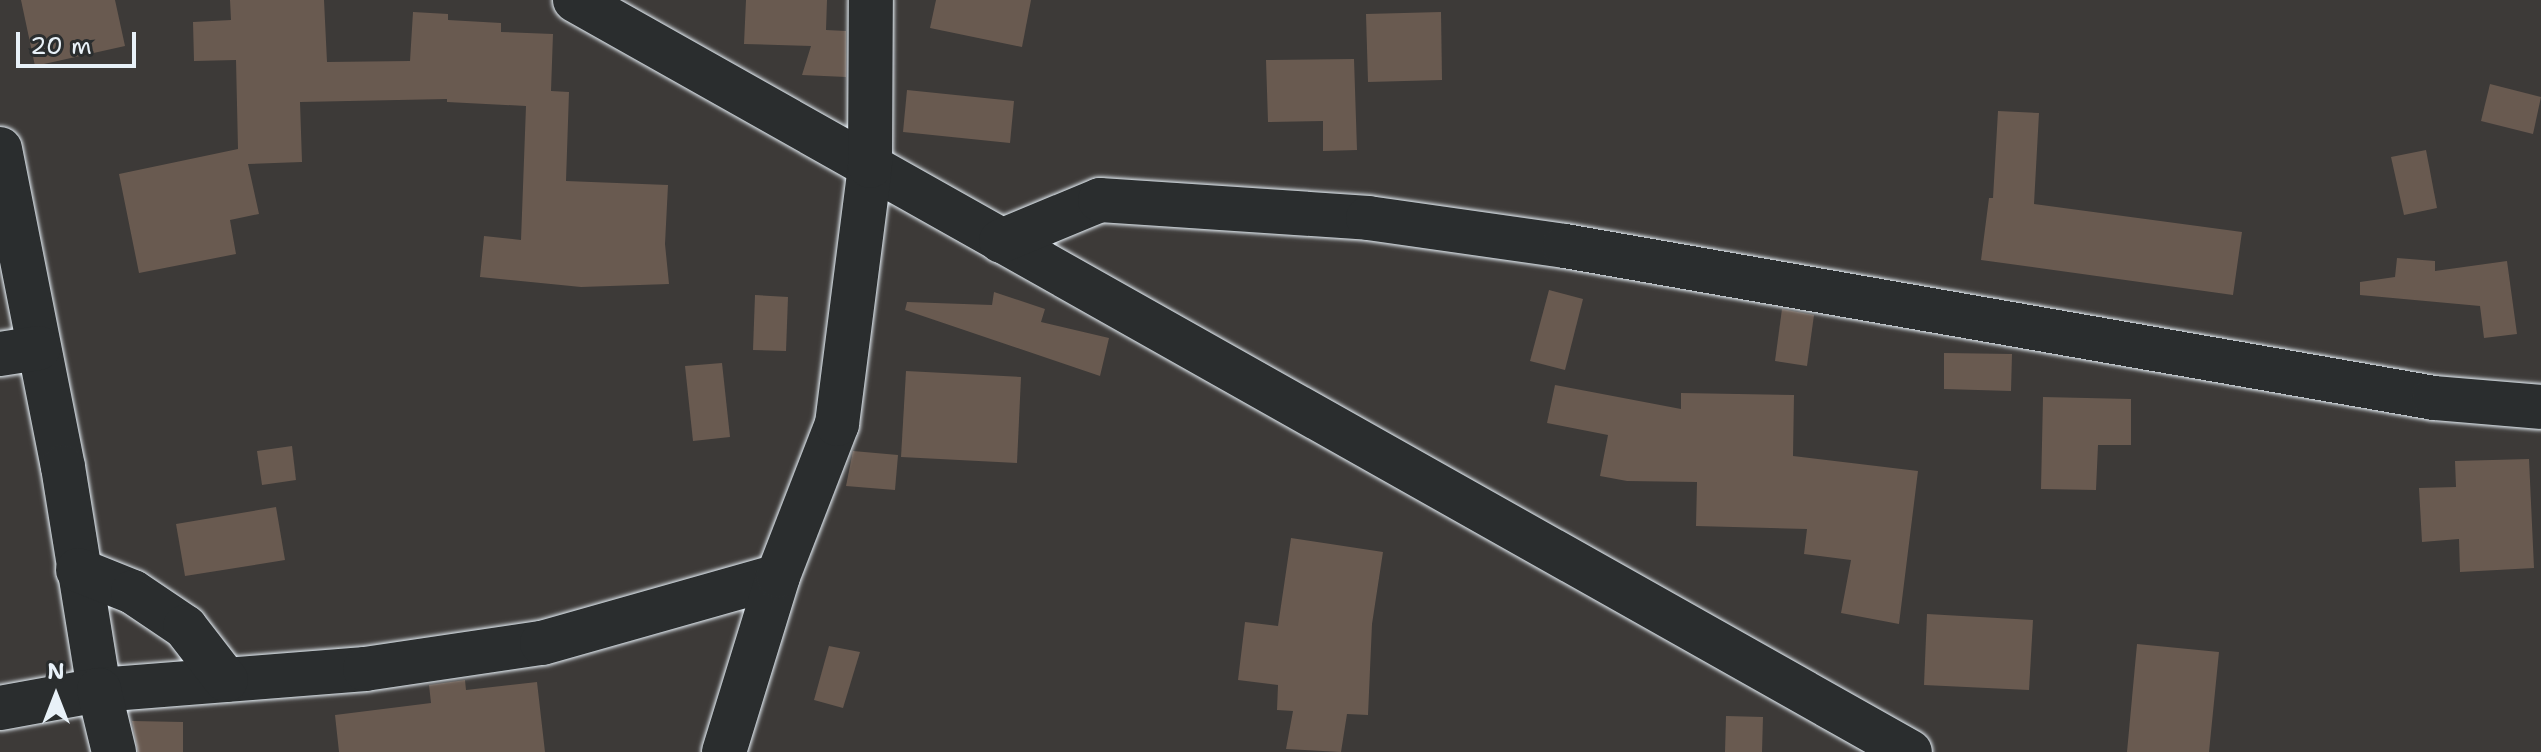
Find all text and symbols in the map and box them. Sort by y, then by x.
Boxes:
scale bar [20,16,140,66]
text: 20 m [30,30,92,62]
north arrow [16,656,96,736]
text: N [47,657,65,686]

